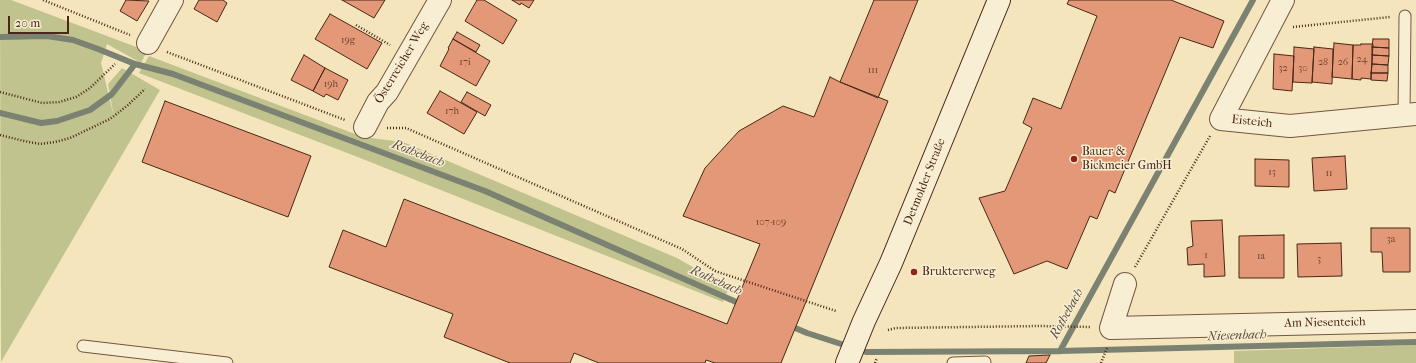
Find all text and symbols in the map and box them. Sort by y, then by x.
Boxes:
scale bar [10,8,71,34]
text: 20 m [15,16,40,30]
street label: Österreicher Weg [372,20,432,106]
house number: 19g [341,35,355,47]
house number: 24 [1356,54,1368,66]
house number: 17i [459,57,471,69]
house number: 28 [1318,57,1328,69]
house number: 26 [1338,57,1348,69]
house number: 32 [1278,63,1288,75]
house number: 30 [1298,63,1308,75]
house number: 111 [868,65,878,77]
house number: 19h [324,79,338,91]
house number: 17h [445,106,459,118]
street label: Eisteich [1231,113,1273,131]
water label: Rothebach [390,137,446,171]
street label: Detmolder Straße [901,137,949,227]
place label: Bauer & Bickmeier GmbH [1082,145,1172,173]
marker: Bauer & Bickmeier GmbH [1069,154,1079,164]
house number: 13 [1268,167,1276,179]
house number: 11 [1325,168,1333,180]
house number: 107-109 [756,217,786,229]
house number: 3a [1387,234,1395,246]
house number: 1 [1204,250,1208,262]
house number: 1a [1257,251,1265,263]
house number: 3 [1317,254,1321,266]
water label: Rothebach [688,263,744,299]
place label: Bruktererweg [922,265,995,279]
marker: Bruktererweg [909,267,919,277]
water label: Rothebach [1047,286,1087,342]
street label: Am Niesenteich [1284,315,1366,331]
water label: Niesenbach [1207,327,1267,345]

